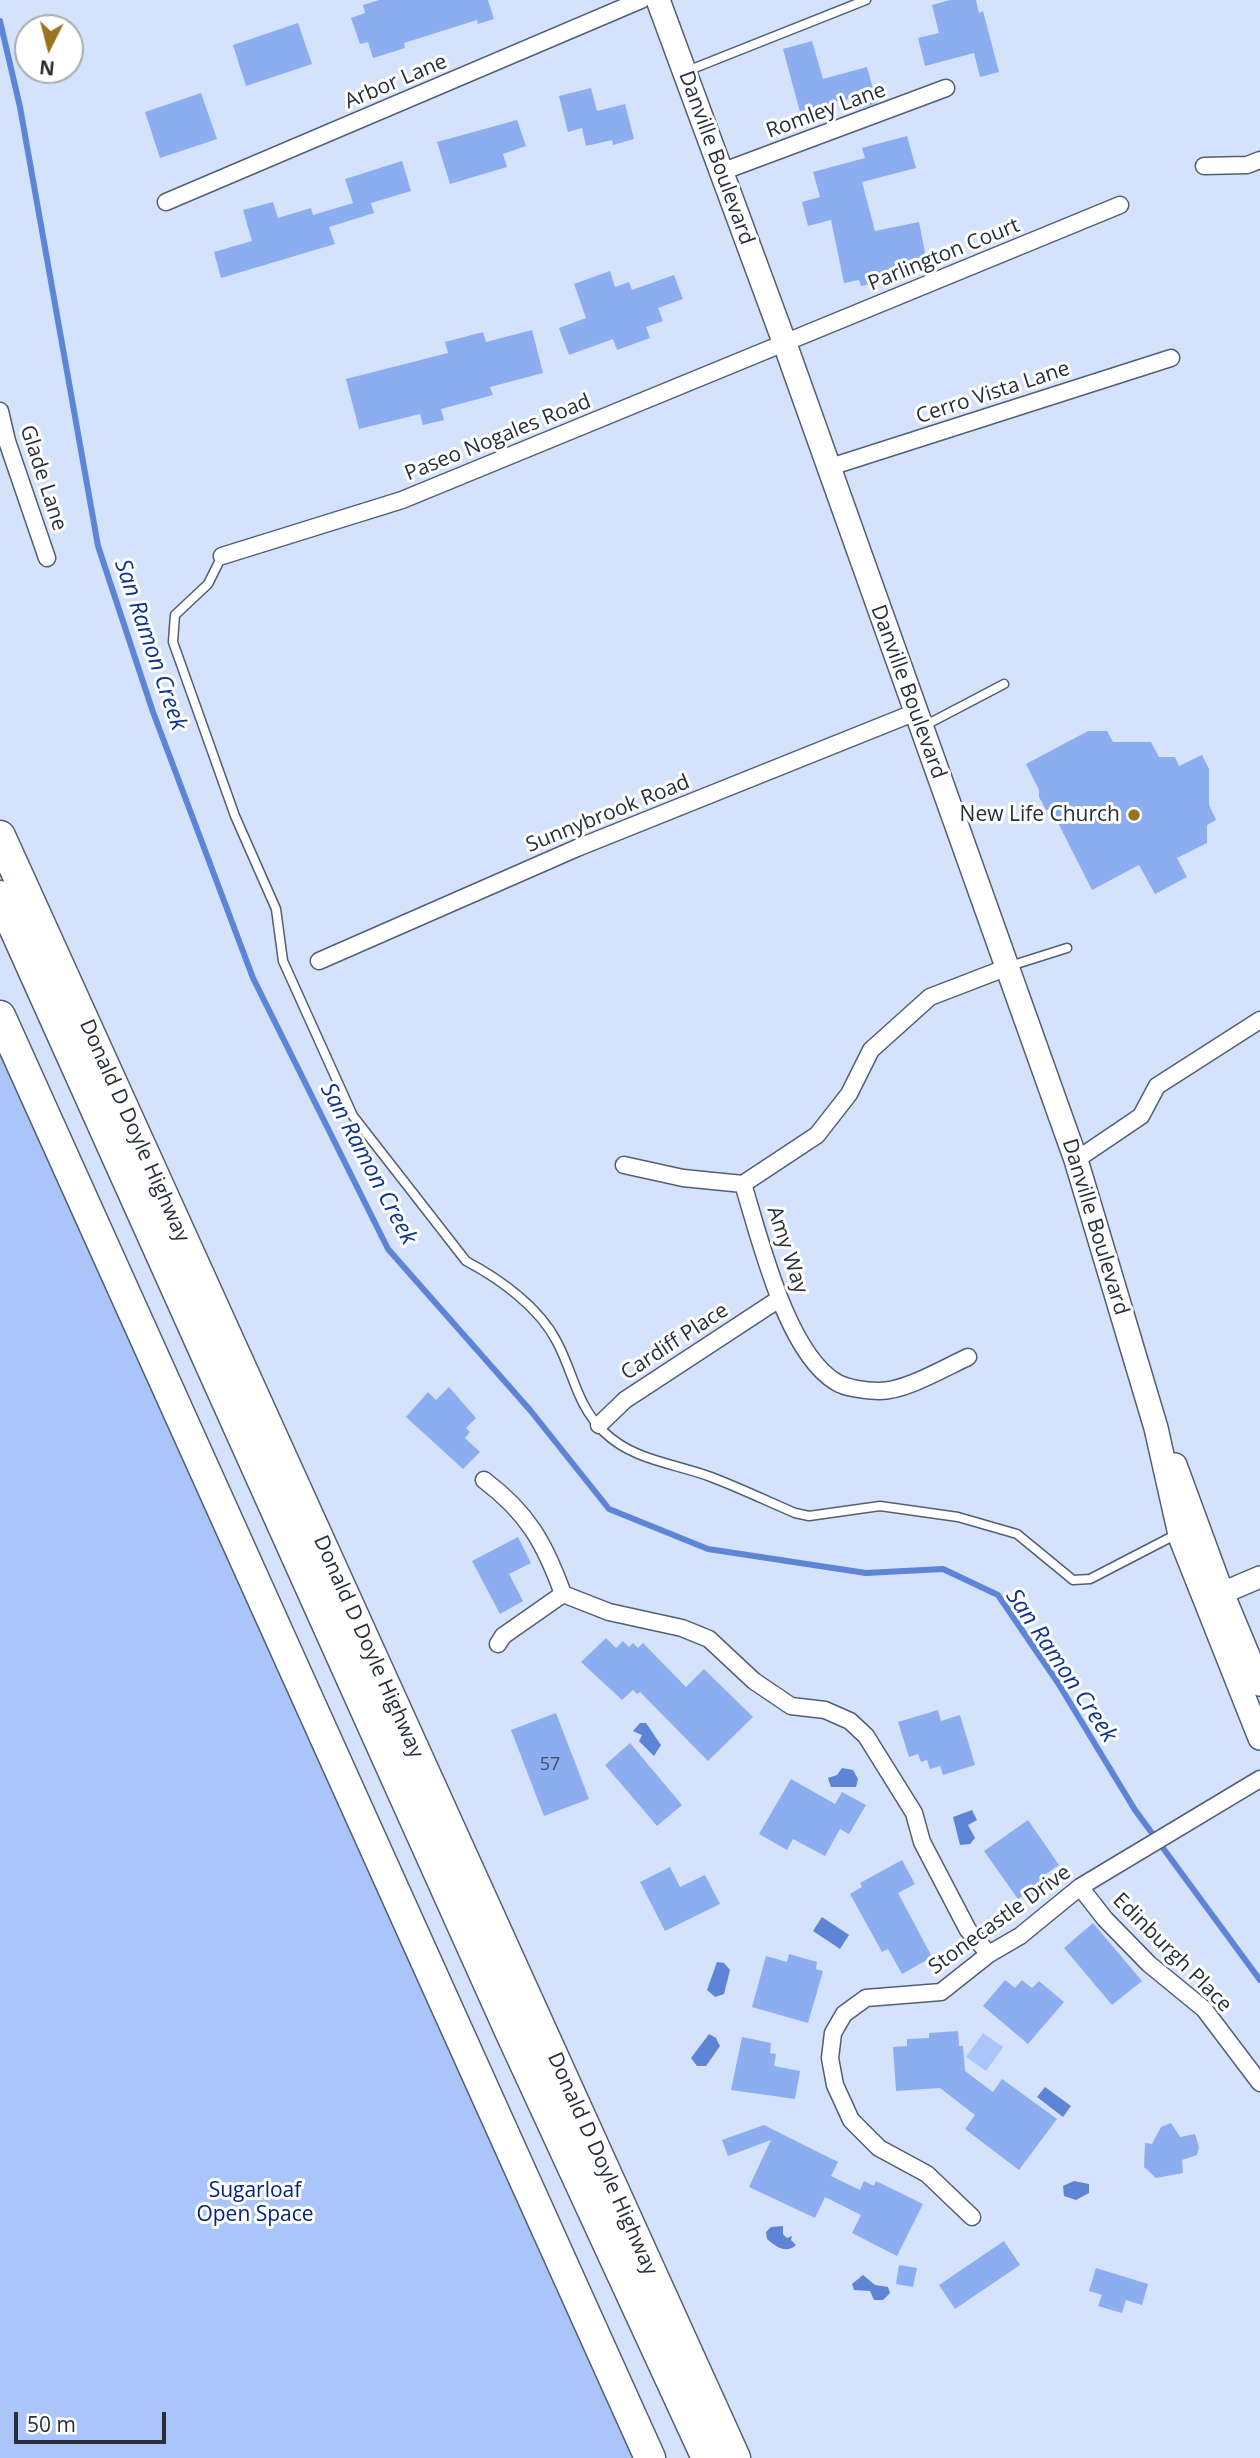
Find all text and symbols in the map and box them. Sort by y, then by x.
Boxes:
north arrow [14,14,84,84]
street label: Arbor Lane [341,49,451,115]
text: N [38,54,56,82]
street label: Danville Boulevard [673,68,759,248]
street label: Romley Lane [763,78,889,144]
street label: Parlington Court [865,213,1023,297]
street label: Cerro Vista Lane [913,356,1073,430]
street label: Paseo Nogales Road [401,389,595,487]
street label: Glade Lane [14,422,72,534]
water label: San Ramon Creek [108,556,192,734]
street label: Danville Boulevard [865,602,951,782]
street label: Sunnybrook Road [523,770,693,858]
place label: New Life Church [960,802,1120,828]
marker: New Life Church [1126,807,1142,823]
street label: Donald D Doyle Highway [73,1016,195,1246]
water label: San Ramon Creek [314,1079,422,1249]
street label: Danville Boulevard [1056,1136,1134,1318]
street label: Amy Way [761,1203,813,1297]
street label: Cardiff Place [617,1298,733,1386]
street label: Donald D Doyle Highway [307,1532,429,1762]
water label: San Ramon Creek [1000,1584,1122,1748]
house number: 57 [540,1754,560,1776]
street label: Stonecastle Drive [924,1860,1076,1980]
street label: Edinburgh Place [1107,1888,1237,2018]
street label: Donald D Doyle Highway [541,2049,663,2279]
park label: Sugarloaf Open Space [196,2178,314,2228]
scale bar [18,2398,170,2442]
text: 50 m [27,2410,76,2438]

